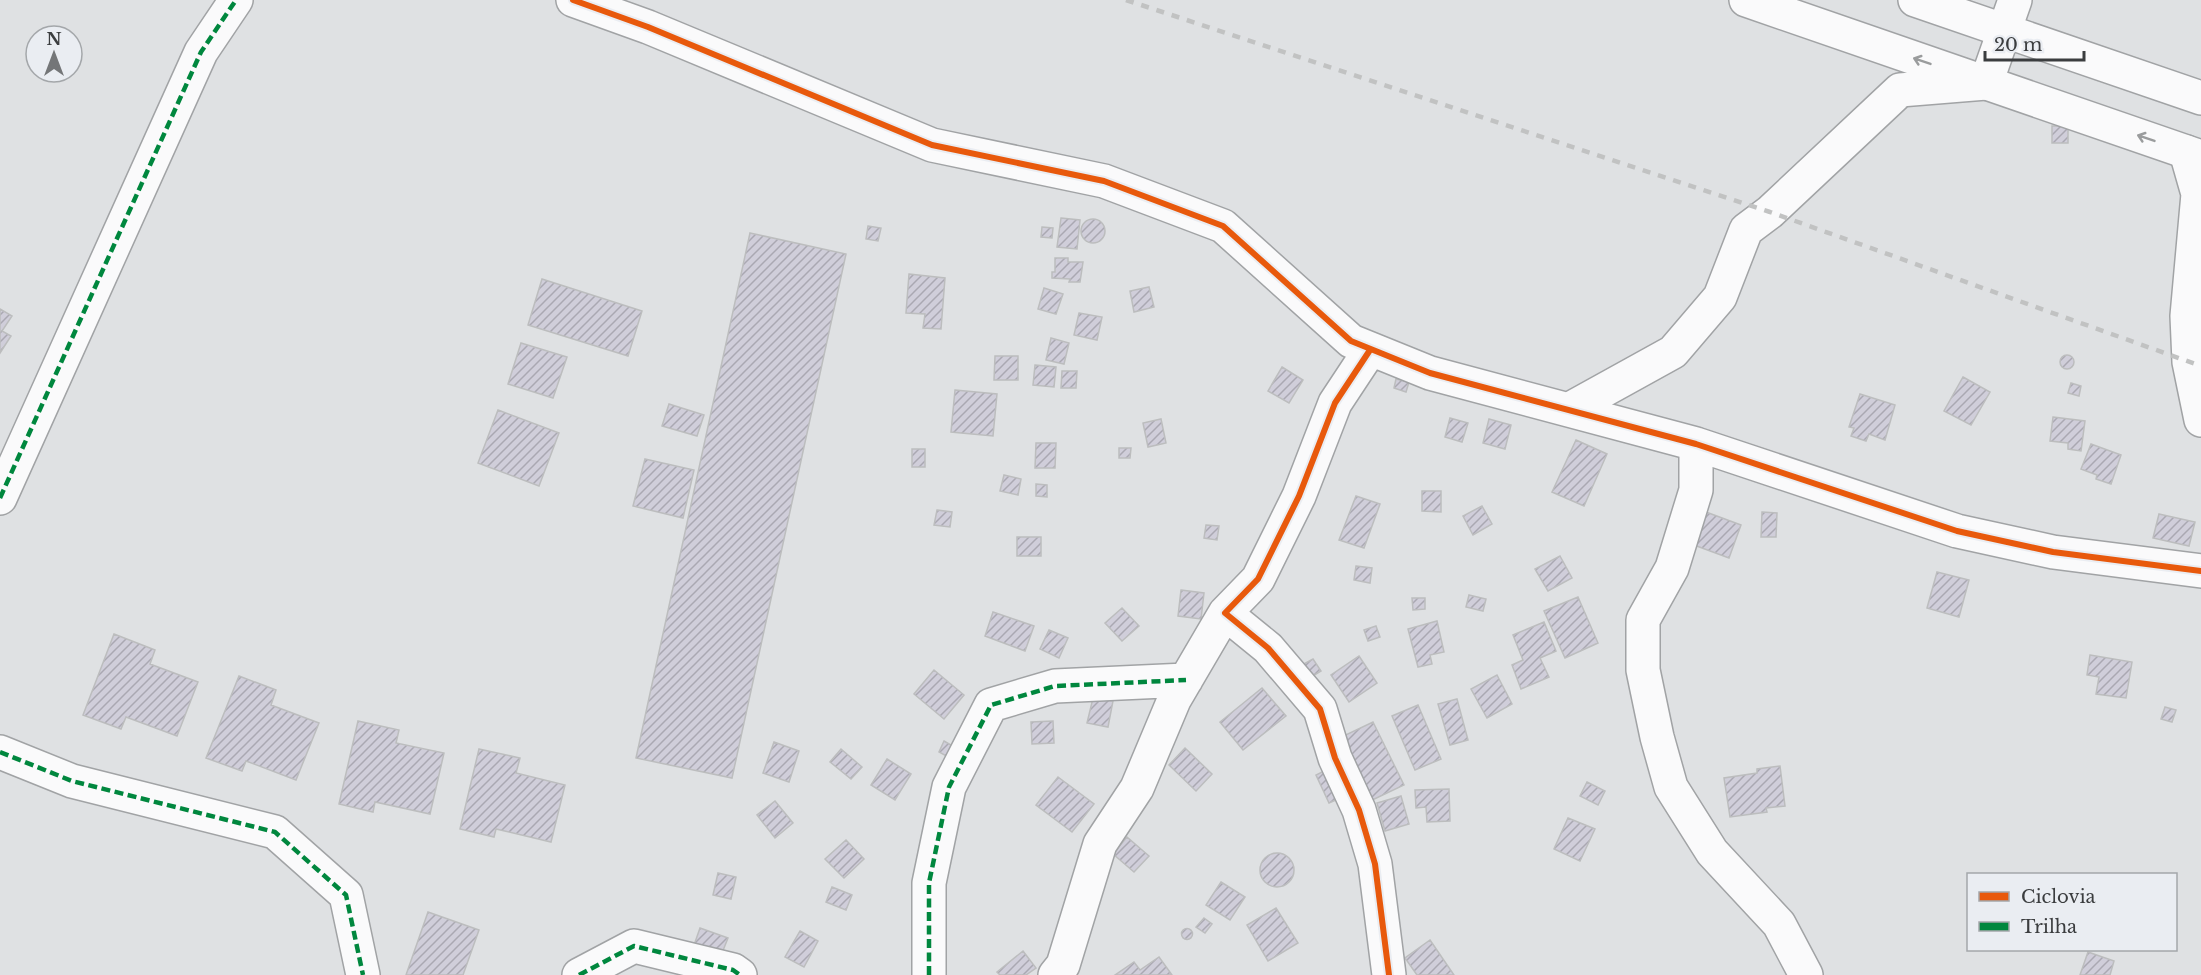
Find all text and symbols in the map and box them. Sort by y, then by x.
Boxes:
north arrow [24,24,84,84]
scale bar [1985,24,2084,62]
text: N [46,29,62,49]
text: 20 m [1994,34,2042,56]
one-way arrow [1913,54,1932,65]
one-way arrow [2137,131,2156,142]
legend [1967,873,2177,951]
text: Ciclovia [2021,886,2096,908]
text: Trilha [2021,916,2077,938]

